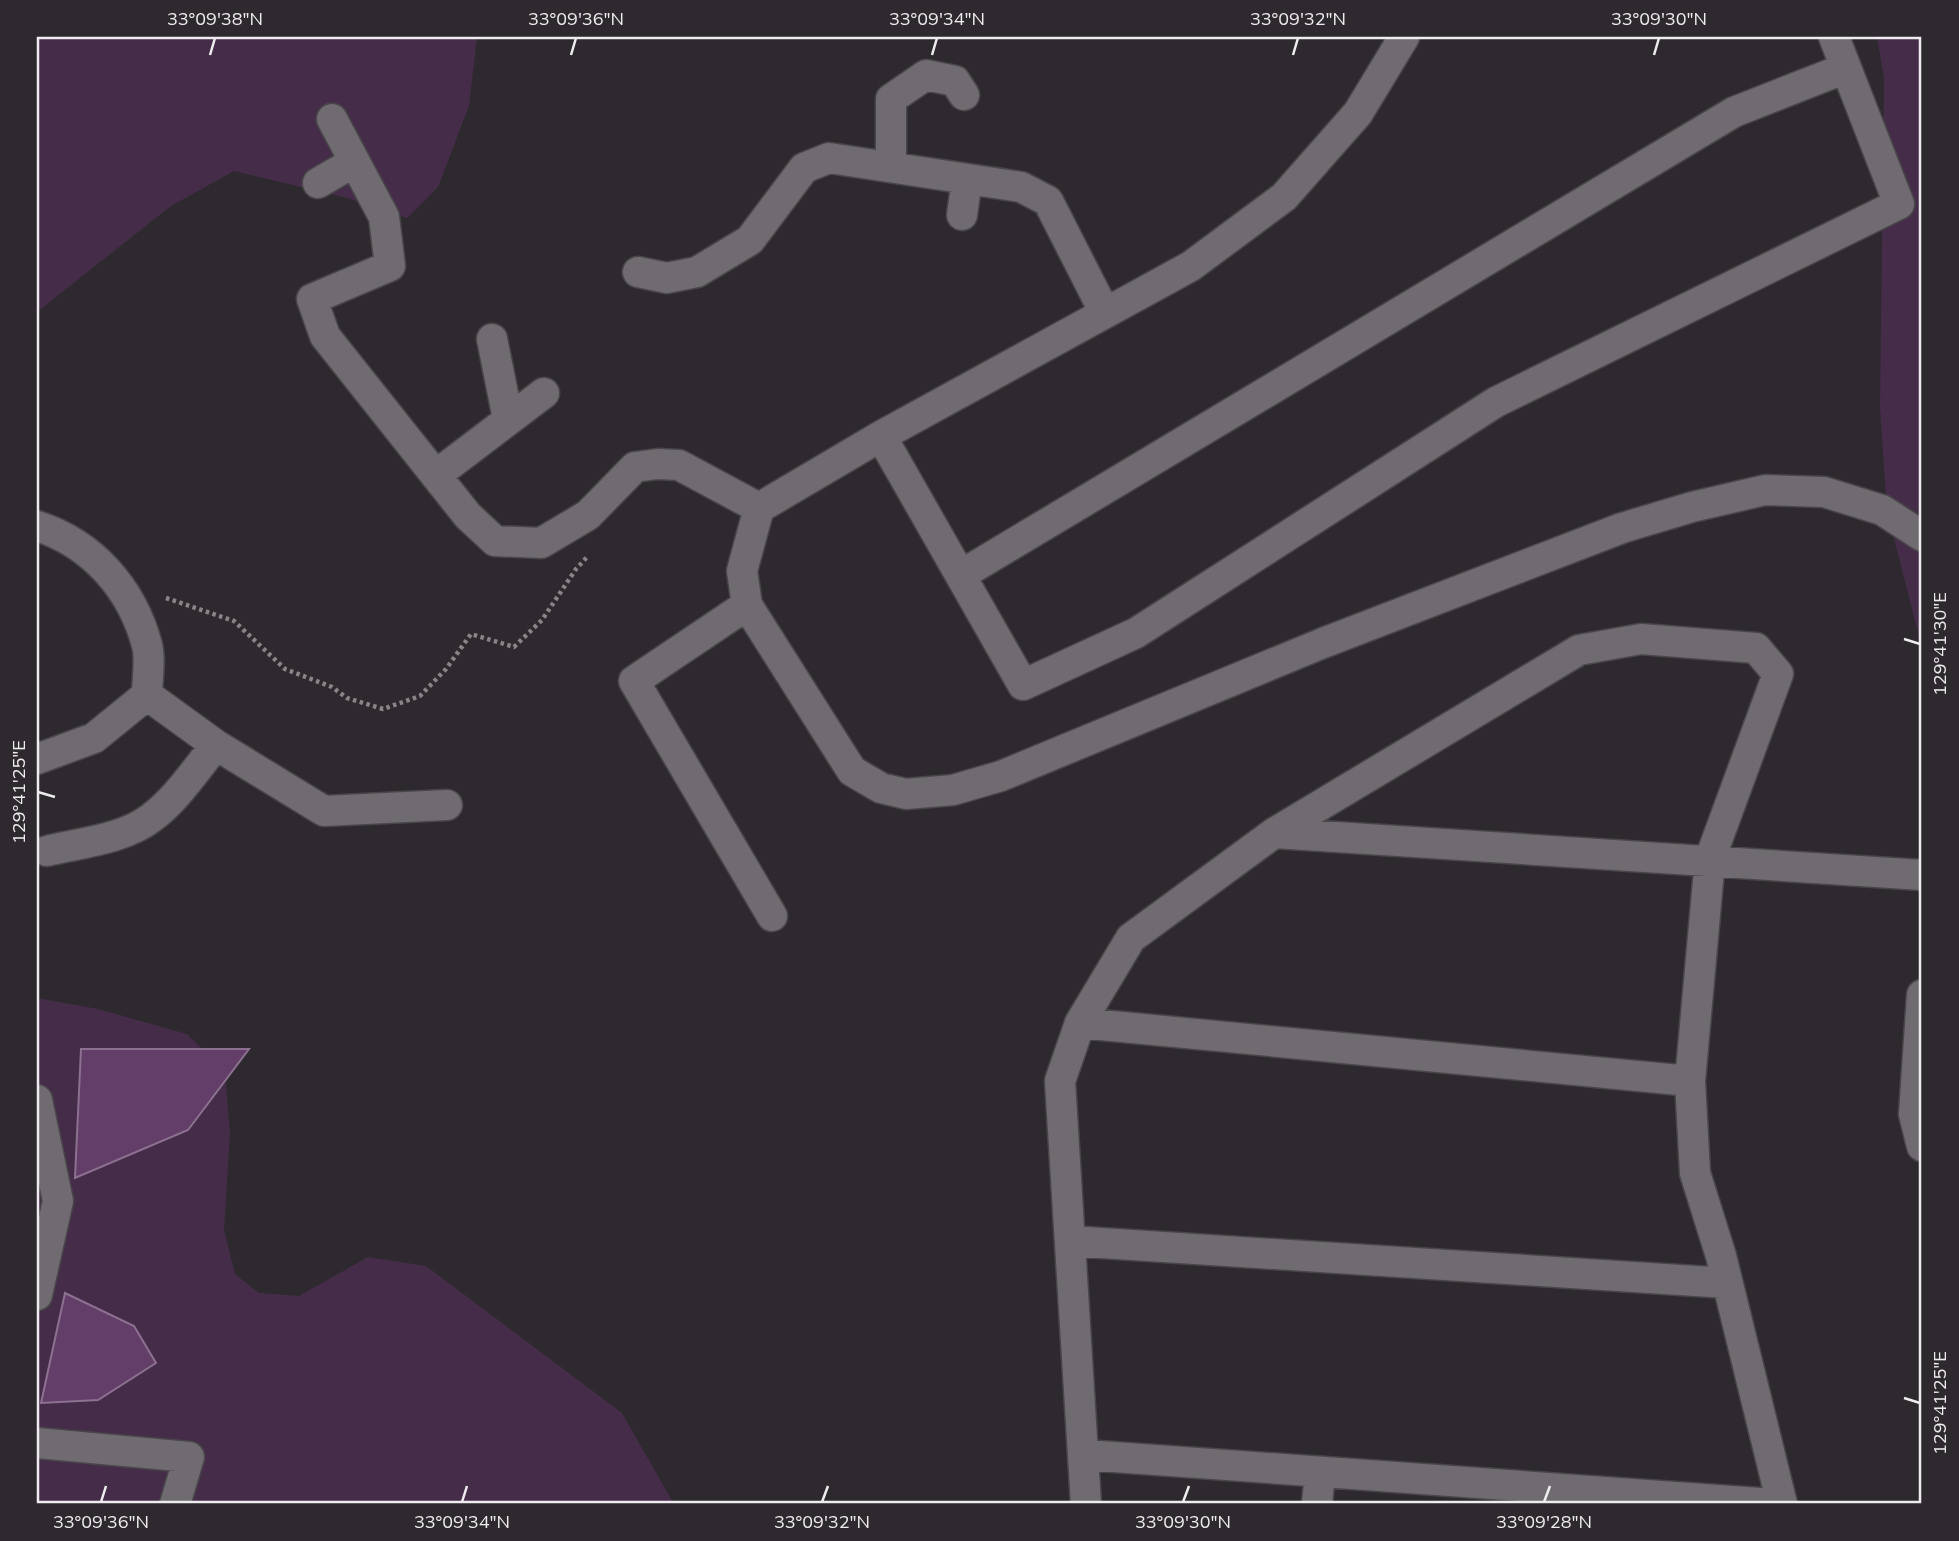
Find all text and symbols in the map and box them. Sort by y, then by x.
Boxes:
text: 33°09'38"N [167,7,263,30]
text: 33°09'36"N [528,7,624,30]
text: 33°09'34"N [889,7,985,30]
text: 33°09'32"N [1250,7,1346,30]
text: 33°09'30"N [1611,7,1707,30]
text: 129°41'30"E [1928,592,1951,696]
text: 129°41'25"E [7,740,30,844]
text: 129°41'25"E [1928,1351,1951,1455]
text: 33°09'36"N [53,1510,149,1533]
text: 33°09'34"N [414,1510,510,1533]
text: 33°09'32"N [774,1510,870,1533]
text: 33°09'30"N [1135,1510,1231,1533]
text: 33°09'28"N [1496,1510,1592,1533]

